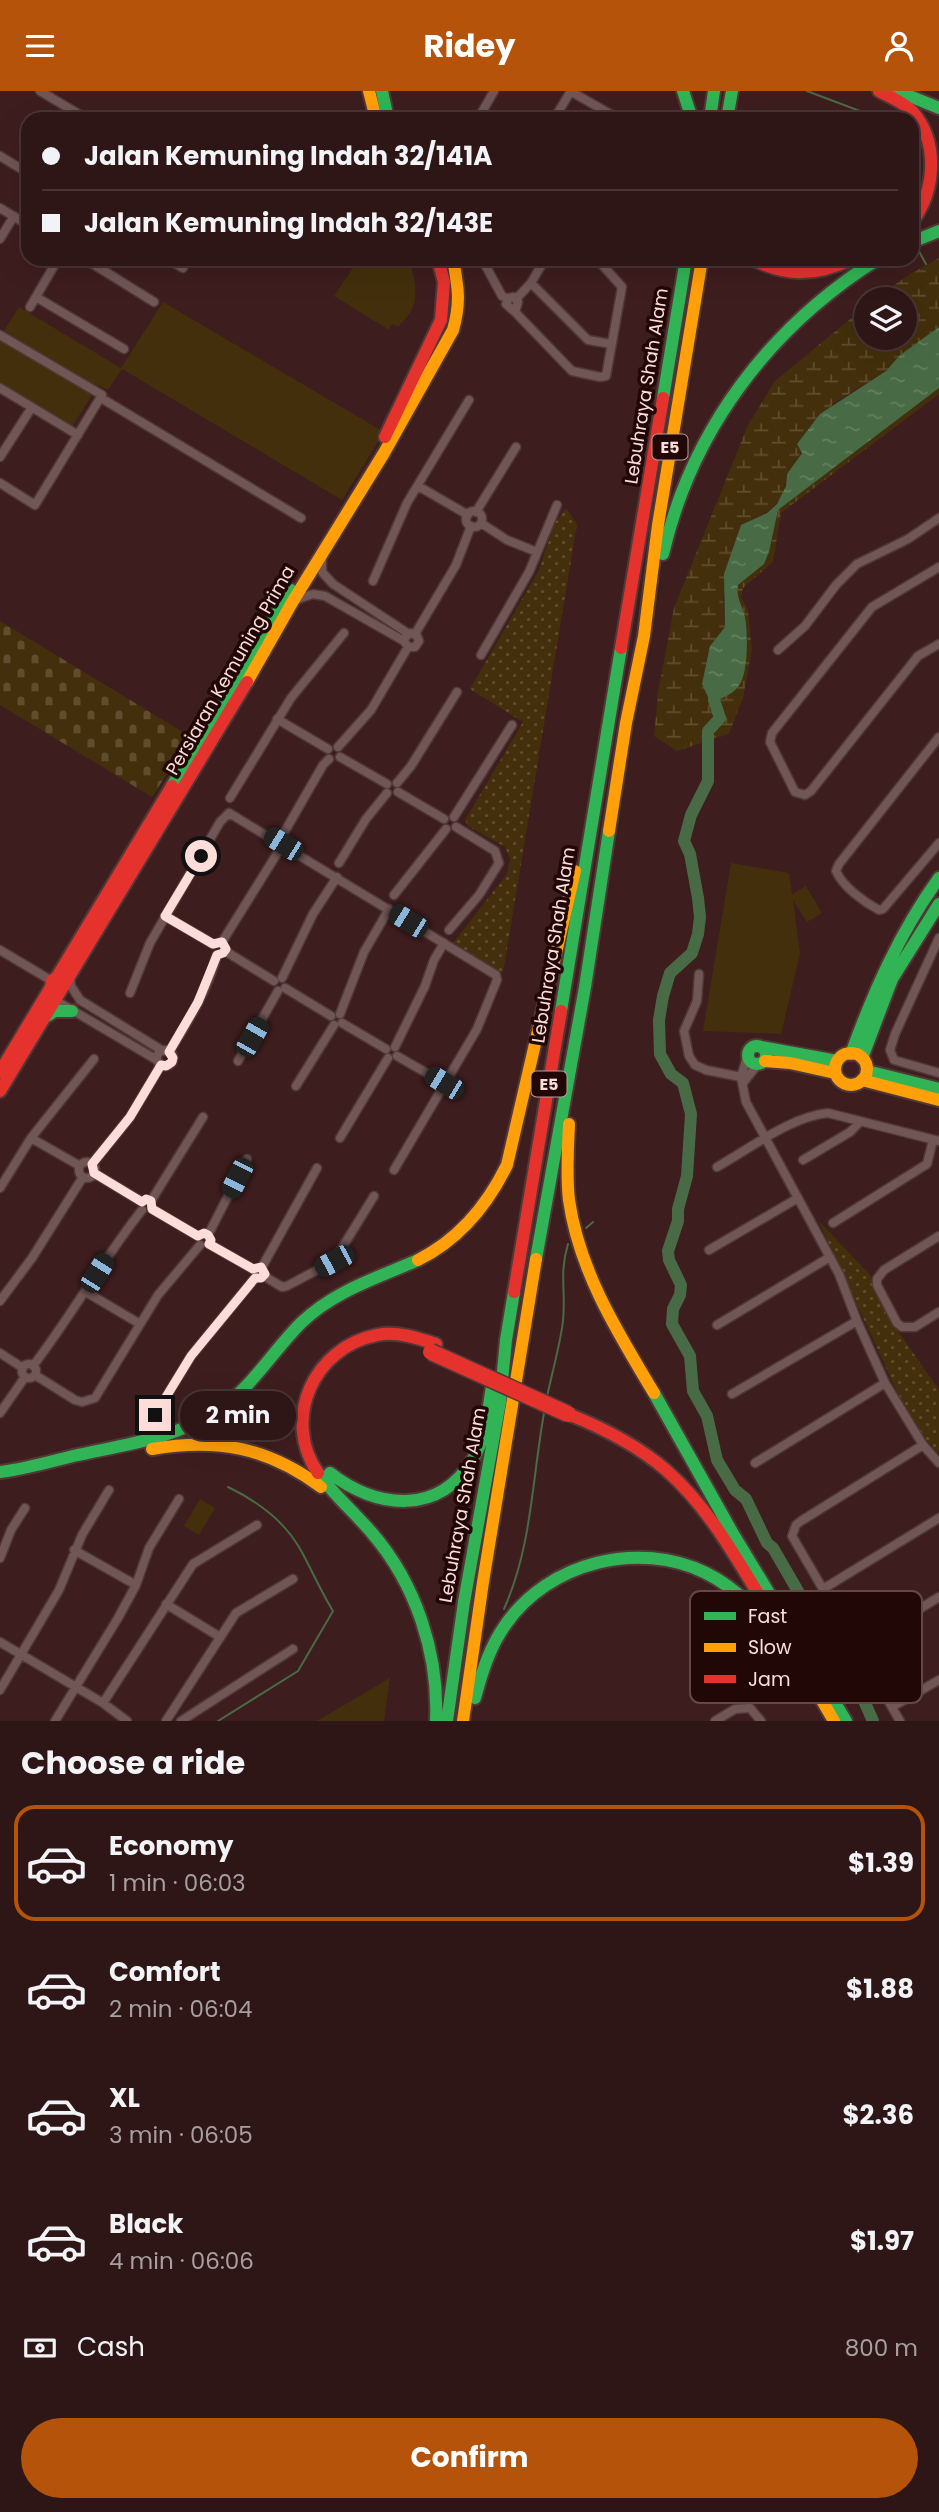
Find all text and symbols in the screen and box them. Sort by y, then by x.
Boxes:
text: Ridey [424,23,515,68]
icon: menu [21,27,59,65]
icon: person [880,27,918,65]
text: Jalan Kemuning Indah 32/141A [84,138,492,174]
text: Jalan Kemuning Indah 32/143E [84,205,493,241]
street label: Lebuhraya Shah Alam [618,286,674,486]
map controls [854,287,917,350]
button: layers [854,287,917,350]
road number: E5 [652,435,688,459]
street label: Persiaran Kemuning Prima [160,561,300,779]
car [260,824,307,864]
route start [185,840,217,872]
street label: Lebuhraya Shah Alam [525,845,581,1045]
car [385,901,432,941]
car [233,1014,272,1060]
car [421,1063,468,1103]
road number: E5 [532,1072,566,1097]
car [219,1155,256,1201]
car [311,1242,358,1280]
car [77,1250,118,1296]
callout: 2 min [180,1391,295,1439]
route end [139,1399,171,1431]
text: 2 min [206,1399,270,1431]
street label: Lebuhraya Shah Alam [433,1405,491,1605]
legend [690,1591,922,1703]
text: Fast [748,1603,787,1630]
text: Slow [748,1634,792,1661]
text: Jam [748,1666,790,1693]
text: Choose a ride [21,1740,245,1785]
text: Economy [109,1828,233,1864]
icon: car [25,1832,88,1895]
text: $1.39 [848,1845,914,1881]
text: 1 min · 06:03 [109,1867,246,1899]
text: Comfort [109,1954,221,1990]
icon: car [25,1958,88,2021]
text: $1.88 [846,1971,914,2007]
text: 2 min · 06:04 [109,1993,252,2025]
text: XL [109,2080,140,2116]
icon: car [25,2084,88,2147]
text: $2.36 [842,2097,914,2133]
text: 3 min · 06:05 [109,2119,253,2151]
text: Black [109,2206,183,2242]
icon: car [25,2210,88,2273]
text: $1.97 [850,2223,914,2259]
text: 4 min · 06:06 [109,2245,254,2277]
icon: cash [21,2329,59,2367]
text: Cash [77,2329,145,2365]
text: 800 m [845,2332,918,2364]
button: Confirm [21,2418,918,2498]

